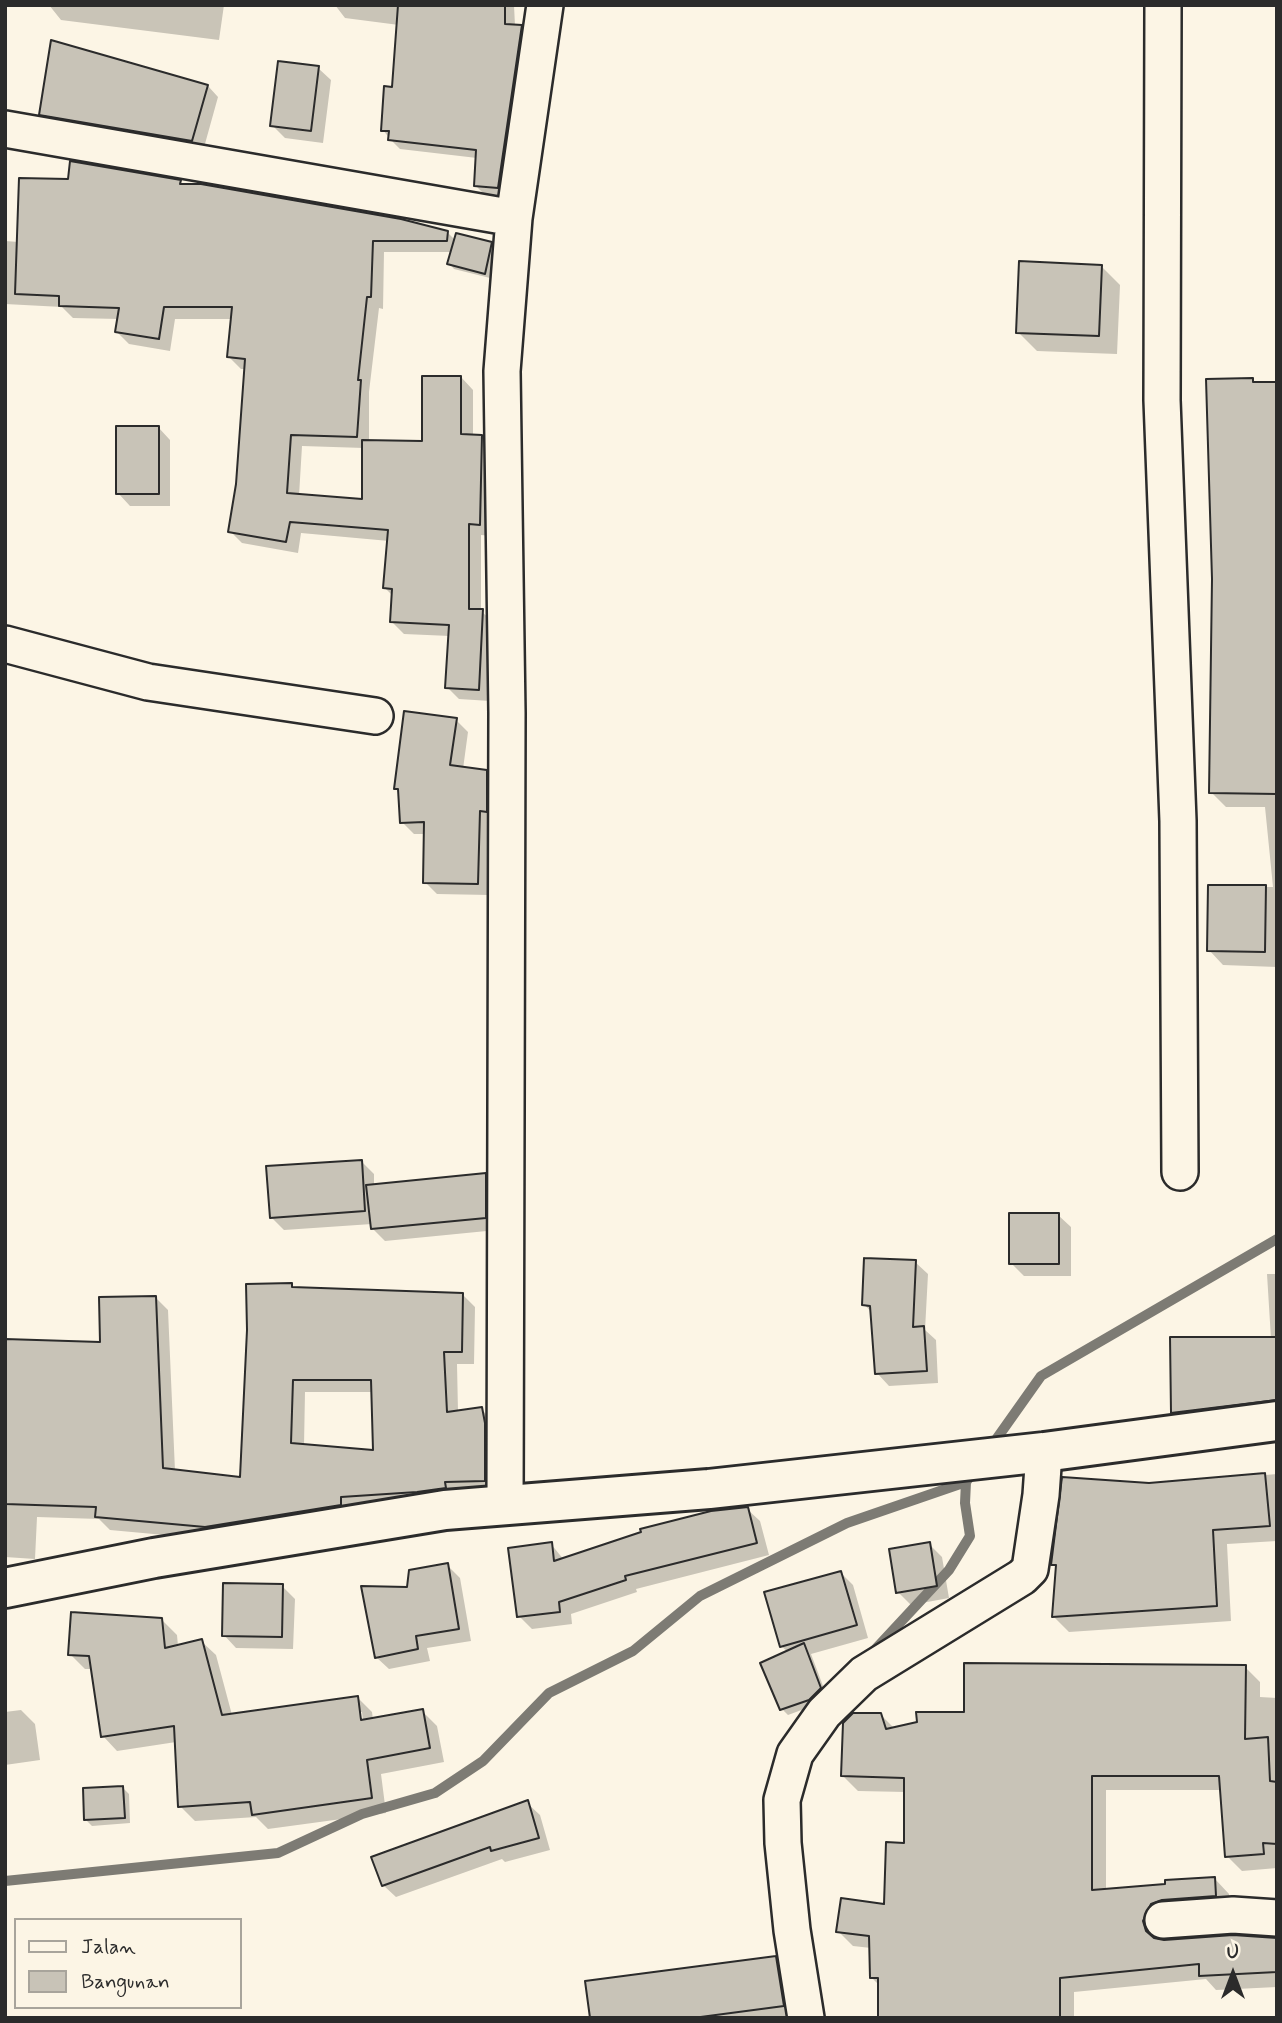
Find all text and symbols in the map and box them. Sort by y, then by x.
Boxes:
legend [14,1918,242,2009]
text: Jalan [81,1933,136,1961]
north arrow [1198,1939,1268,2009]
text: U [1227,1940,1239,1965]
text: Bangunan [81,1968,170,1996]

